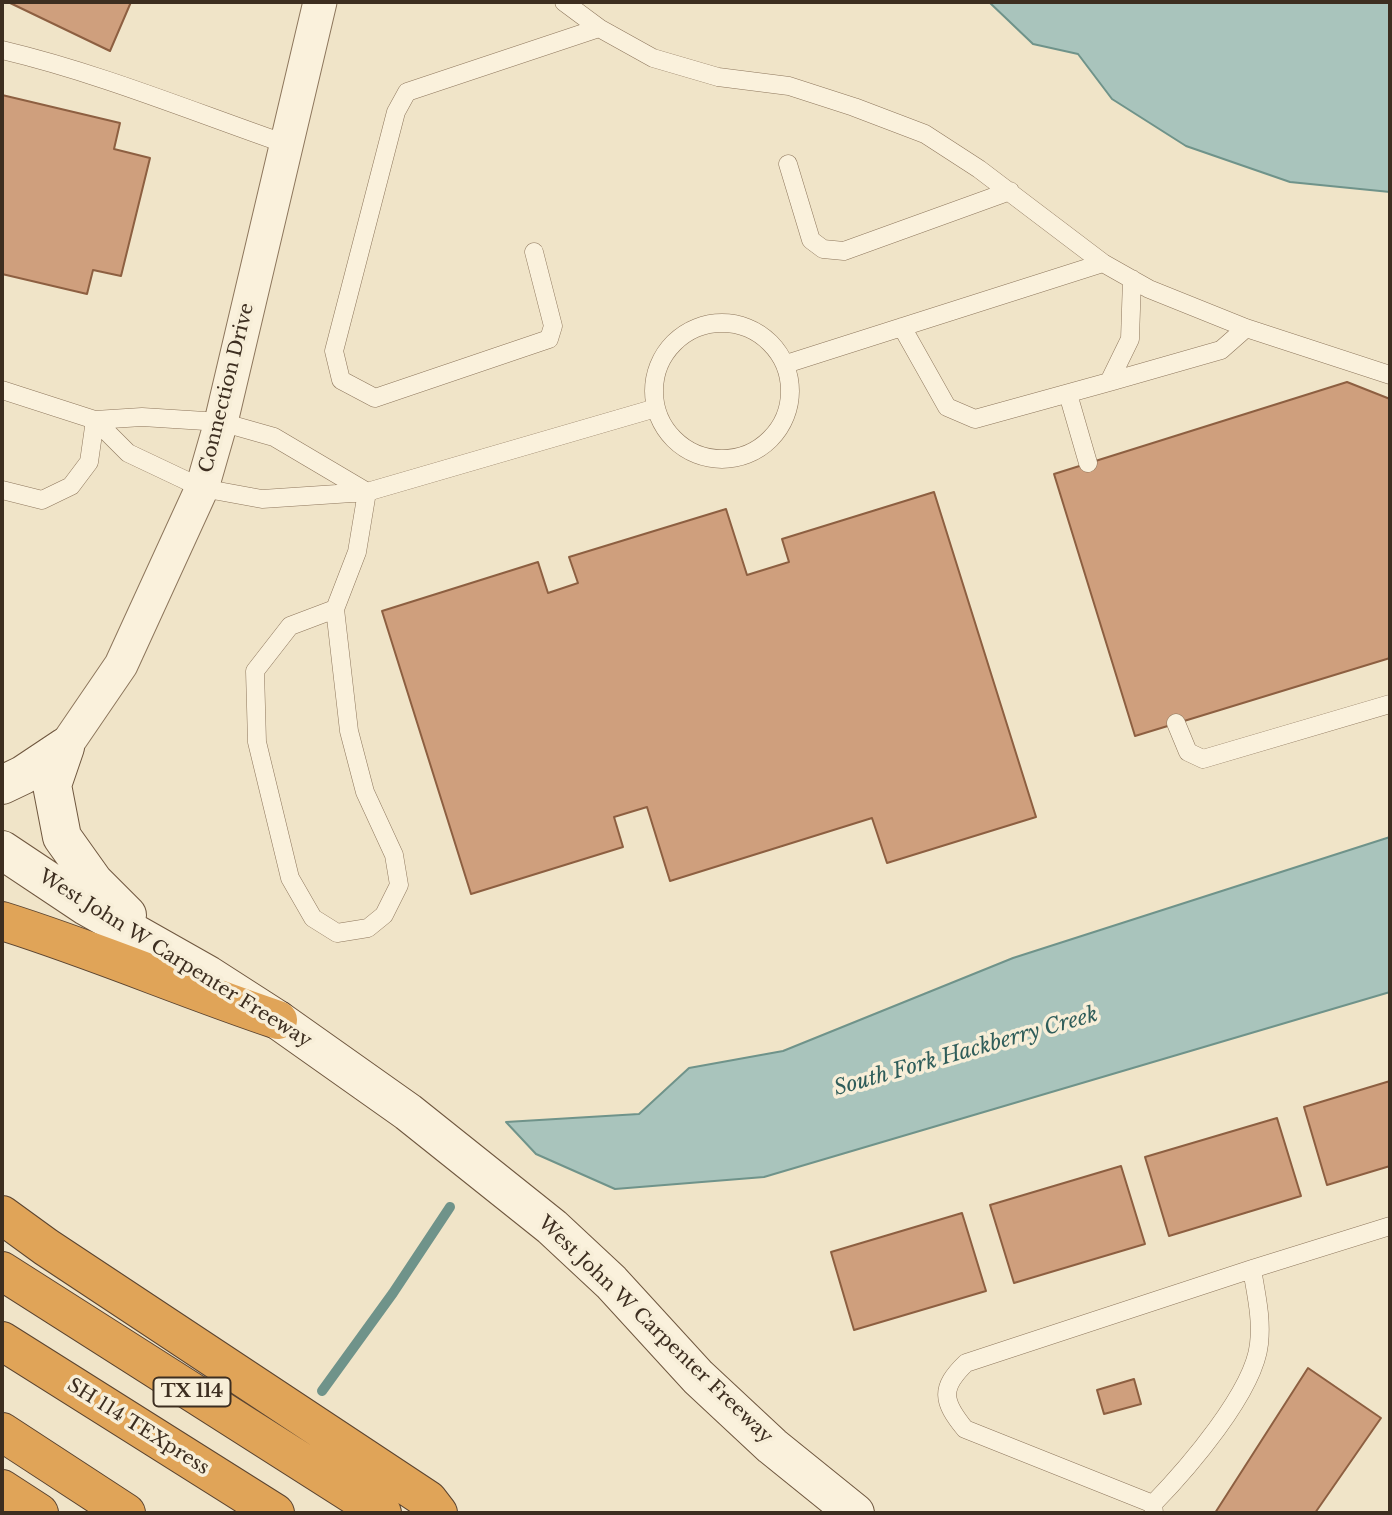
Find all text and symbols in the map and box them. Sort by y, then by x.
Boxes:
street label: Connection Drive [195,301,259,475]
street label: West John W Carpenter Freeway [34,865,316,1053]
water label: South Fork Hackberry Creek [831,1002,1101,1102]
street label: West John W Carpenter Freeway [533,1212,777,1448]
street label: SH 114 TEXpress [63,1374,213,1480]
road number: TX 114 [154,1378,230,1406]

